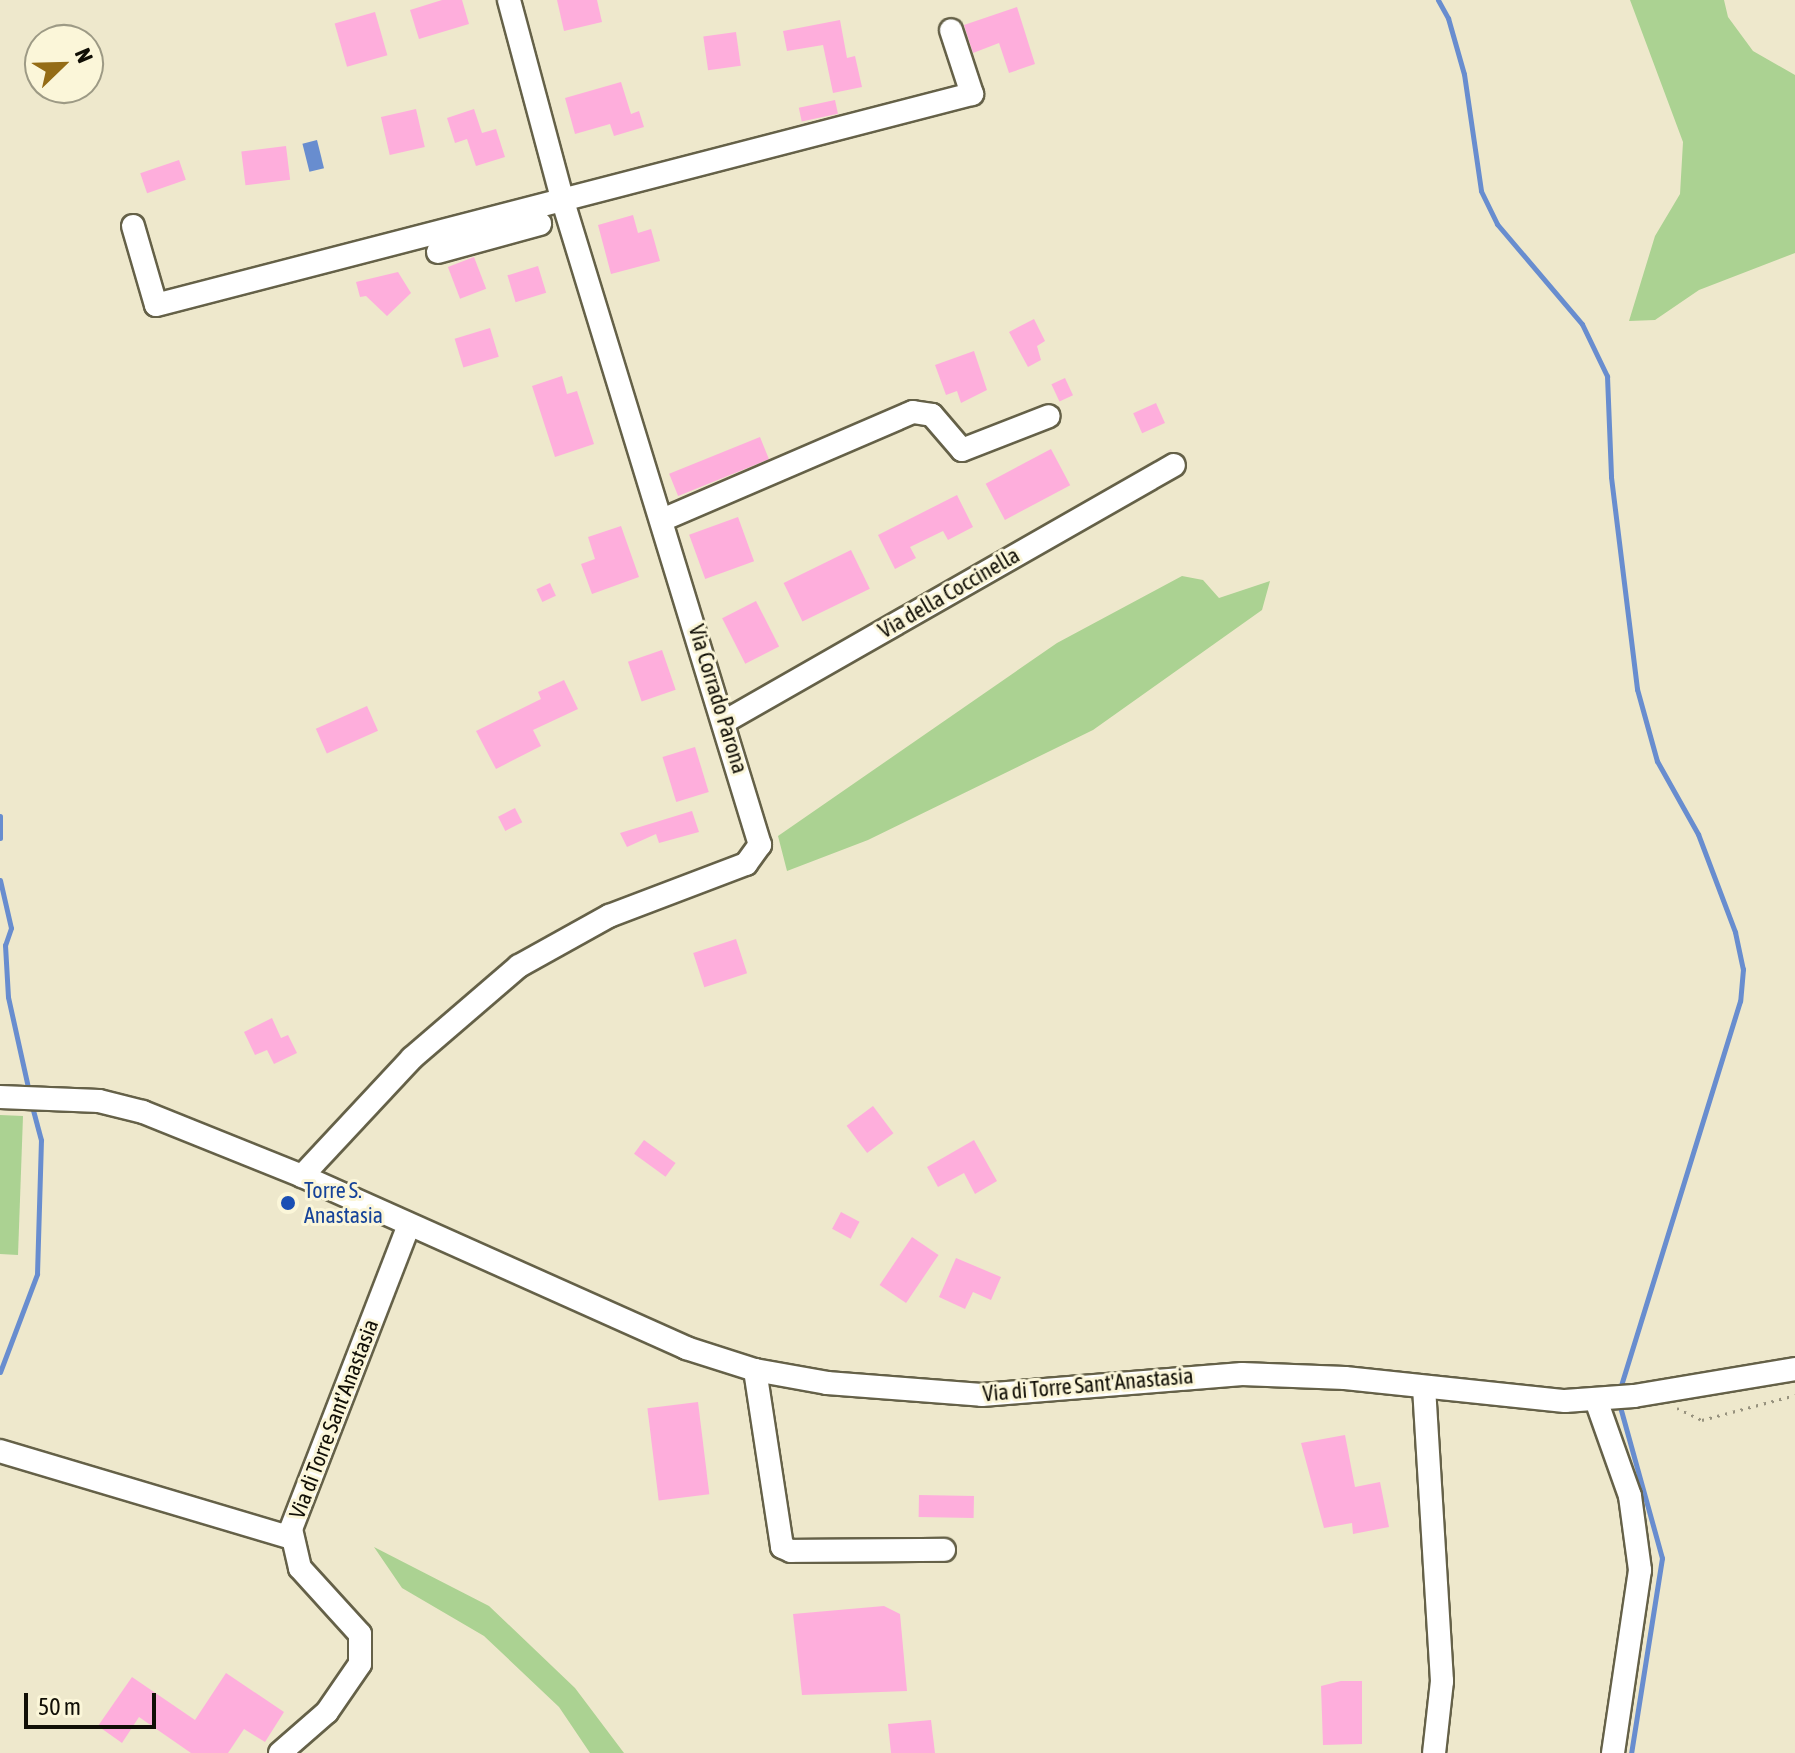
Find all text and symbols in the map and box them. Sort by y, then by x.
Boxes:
north arrow [24,24,104,104]
text: N [70,44,99,66]
street label: Via della Coccinella [874,542,1024,644]
street label: Via Corrado Parona [683,621,753,777]
place label: Torre S. Anastasia [304,1177,383,1228]
marker: Torre S. Anastasia [279,1194,297,1212]
street label: Via di Torre Sant'Anastasia [284,1316,384,1522]
street label: Via di Torre Sant'Anastasia [982,1363,1194,1407]
scale bar [28,1677,160,1727]
text: 50 m [38,1693,81,1720]

